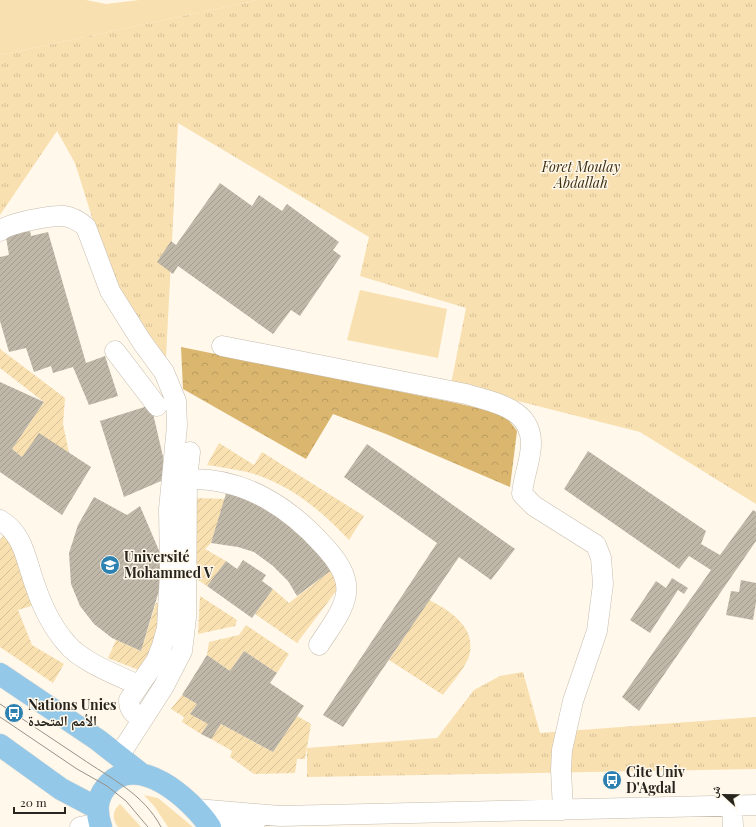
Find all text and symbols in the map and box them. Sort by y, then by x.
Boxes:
park label: Foret Moulay Abdallah [541,157,621,192]
place label: Université Mohammed V [124,547,214,582]
school or university icon: Université Mohammed V [99,554,121,576]
place label: Nations Unies الأمم المتحدة [28,695,117,731]
bus stop icon: Nations Unies الأمم المتحدة [3,702,25,724]
place label: Cite Univ D'Agdal [626,762,686,797]
bus stop icon: Cite Univ D'Agdal [601,769,623,791]
north arrow [704,775,744,815]
text: ش [705,783,724,800]
scale bar [14,789,65,815]
text: 20 m [20,794,47,810]

